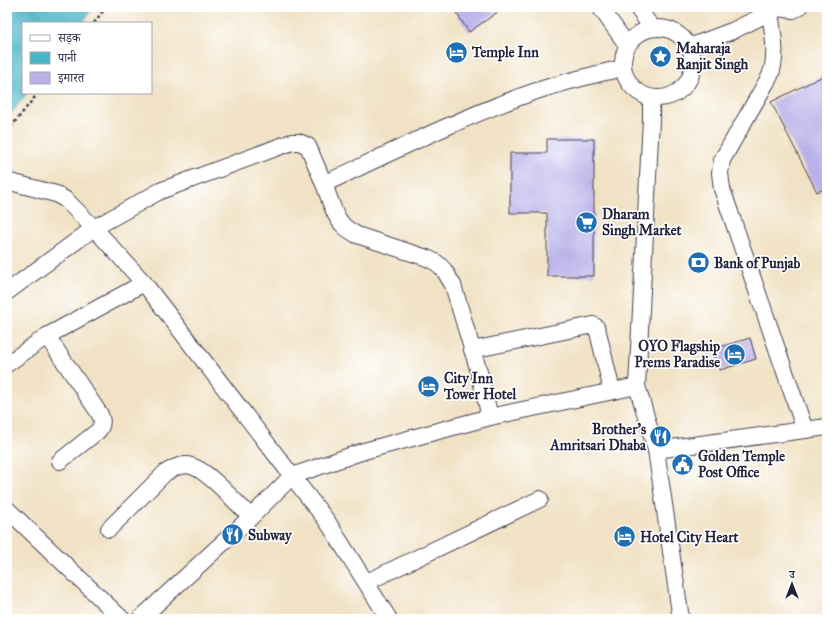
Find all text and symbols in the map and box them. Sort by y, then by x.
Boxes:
legend [22,22,152,94]
text: सड़क [57,31,82,45]
hotel icon: Temple Inn [443,39,469,65]
place label: Maharaja Ranjit Singh [676,40,749,74]
place icon: Maharaja Ranjit Singh [647,43,673,69]
place label: Temple Inn [471,44,539,62]
text: पानी [57,50,77,65]
text: इमारत [57,71,85,85]
place label: Dharam Singh Market [602,206,681,240]
supermarket icon: Dharam Singh Market [574,209,600,235]
bank icon: Bank of Punjab [686,250,712,276]
place label: Bank of Punjab [714,255,800,273]
place label: OYO Flagship Prems Paradise [635,338,720,371]
hotel icon: OYO Flagship Prems Paradise [722,341,748,367]
place label: City Inn Tower Hotel [443,370,518,403]
hotel icon: City Inn Tower Hotel [415,373,441,399]
place label: Brother’s Amritsari Dhaba [549,421,647,454]
restaurant icon: Brother’s Amritsari Dhaba [648,424,674,450]
place label: Golden Temple Post Office [698,448,785,481]
public building icon: Golden Temple Post Office [669,451,695,477]
restaurant icon: Subway [220,522,246,548]
hotel icon: Hotel City Heart [612,524,638,550]
place label: Subway [248,527,293,545]
place label: Hotel City Heart [640,529,739,547]
north arrow [772,564,812,604]
text: उ [788,568,796,581]

